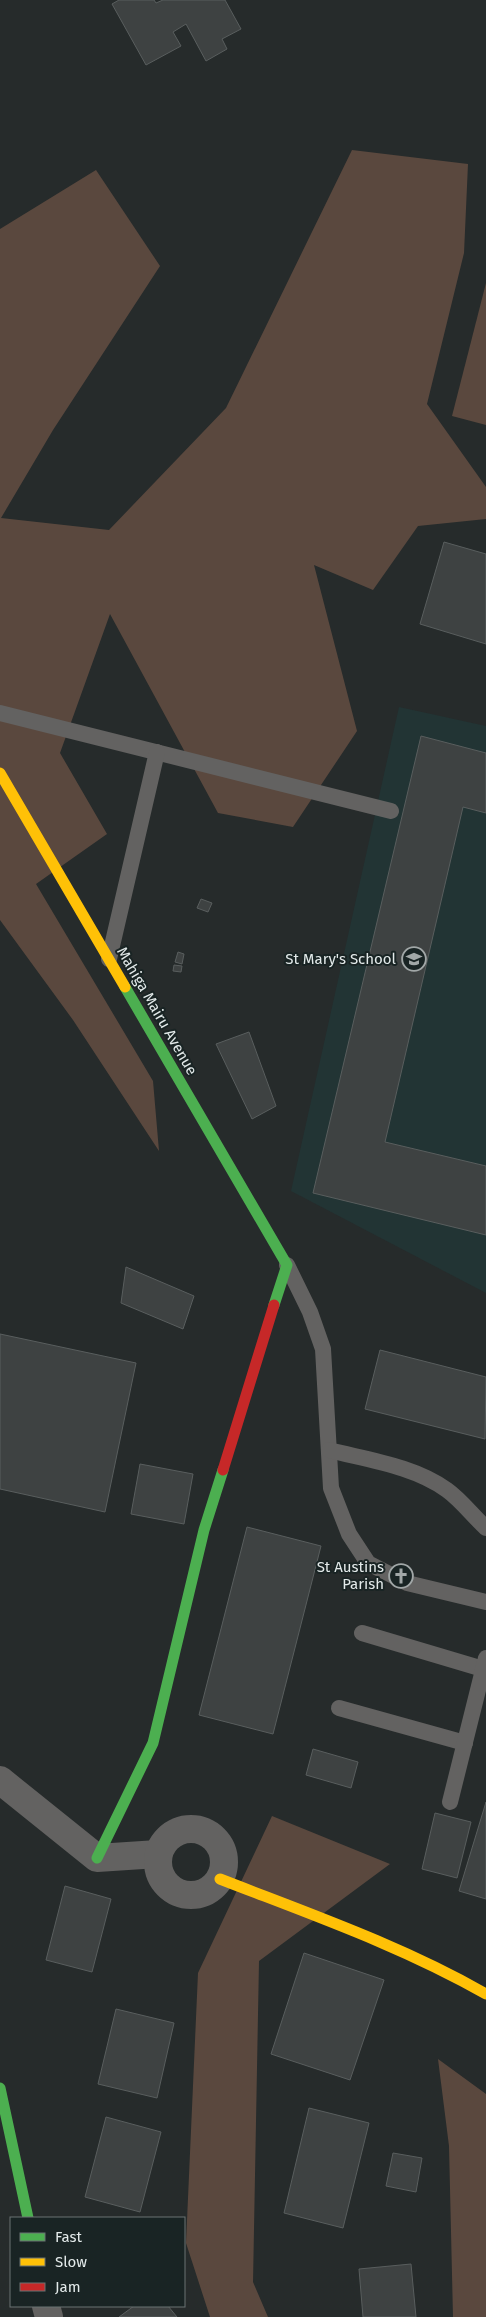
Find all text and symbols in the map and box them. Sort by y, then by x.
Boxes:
street label: Mahiga Mairu Avenue [113,944,201,1078]
school or university icon: St Mary's School [401,946,427,972]
place label: St Mary's School [285,950,397,968]
place label: St Austins Parish [317,1558,384,1593]
church icon: St Austins Parish [388,1563,414,1589]
legend [10,2217,185,2307]
text: Fast [55,2228,82,2246]
text: Slow [55,2253,87,2271]
text: Jam [55,2278,81,2296]

